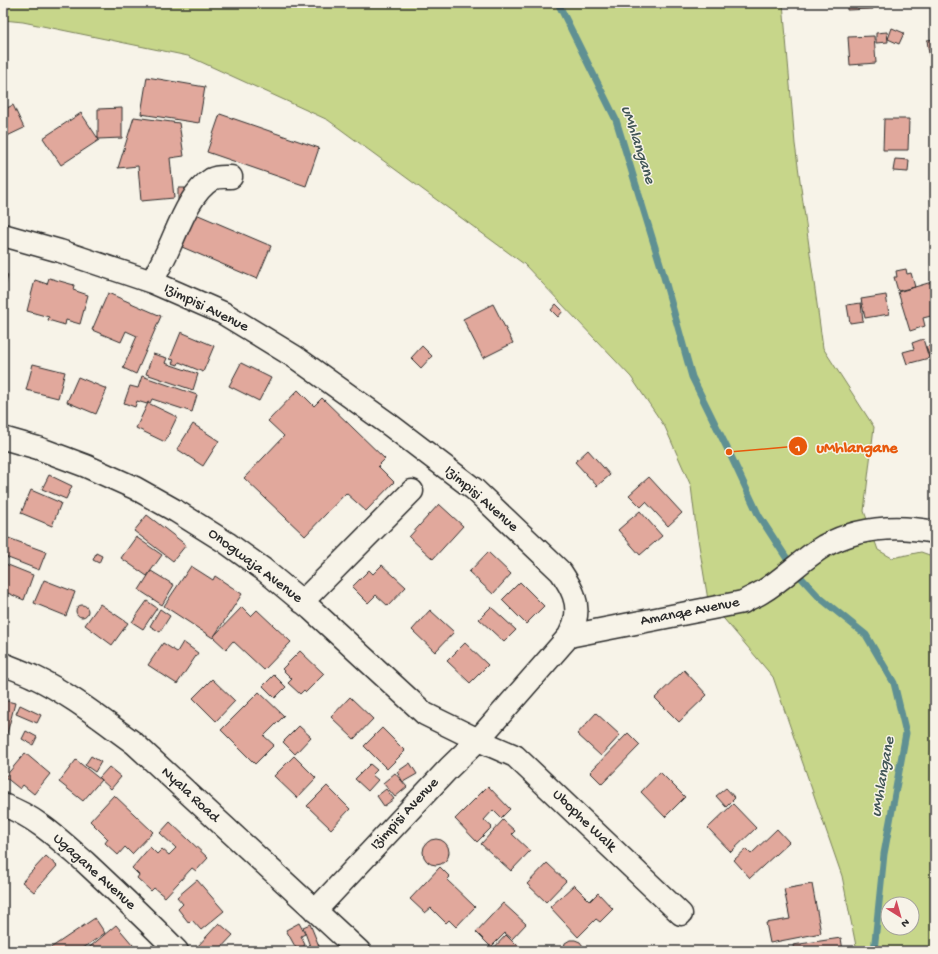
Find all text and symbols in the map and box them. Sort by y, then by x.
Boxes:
water label: uMhlangane [615,104,659,187]
street label: Izimpisi Avenue [161,280,252,336]
callout: uMhlangane [788,432,905,460]
text: uMhlangane [816,440,898,459]
text: 1 [795,442,801,456]
street label: Izimpisi Avenue [440,462,522,536]
street label: Onogwaja Avenue [204,525,306,608]
street label: Amanqe Avenue [639,594,741,630]
water label: uMhlangane [868,735,901,819]
street label: Nyala Road [157,763,224,827]
street label: Izimpisi Avenue [367,774,443,854]
street label: Ubophe Walk [548,786,621,857]
street label: Ugagane Avenue [49,830,140,914]
north arrow [880,896,920,936]
text: N [898,915,911,929]

